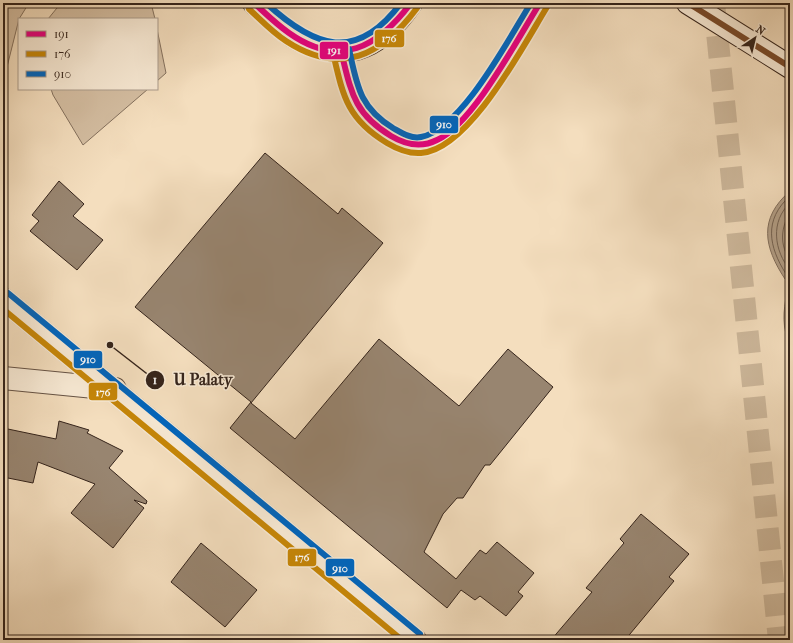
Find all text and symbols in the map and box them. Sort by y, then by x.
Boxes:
legend [18,18,158,90]
north arrow [735,18,775,58]
text: N [753,22,768,38]
text: 191 [54,27,69,41]
line badge: 176 [374,29,405,48]
text: 176 [381,32,398,45]
line badge: 191 [319,41,349,60]
text: 191 [327,44,341,57]
text: 176 [54,47,71,61]
text: 910 [54,67,71,81]
line badge: 910 [429,115,459,134]
text: 910 [435,118,452,131]
line badge: 910 [73,350,103,369]
text: 910 [79,353,96,366]
callout: U Palaty [145,366,240,394]
text: U Palaty [173,370,234,390]
text: 1 [153,373,157,387]
line badge: 176 [88,382,118,401]
text: 176 [95,386,112,399]
line badge: 176 [287,548,317,567]
text: 176 [294,551,311,564]
line badge: 910 [325,558,355,577]
text: 910 [331,562,348,575]

